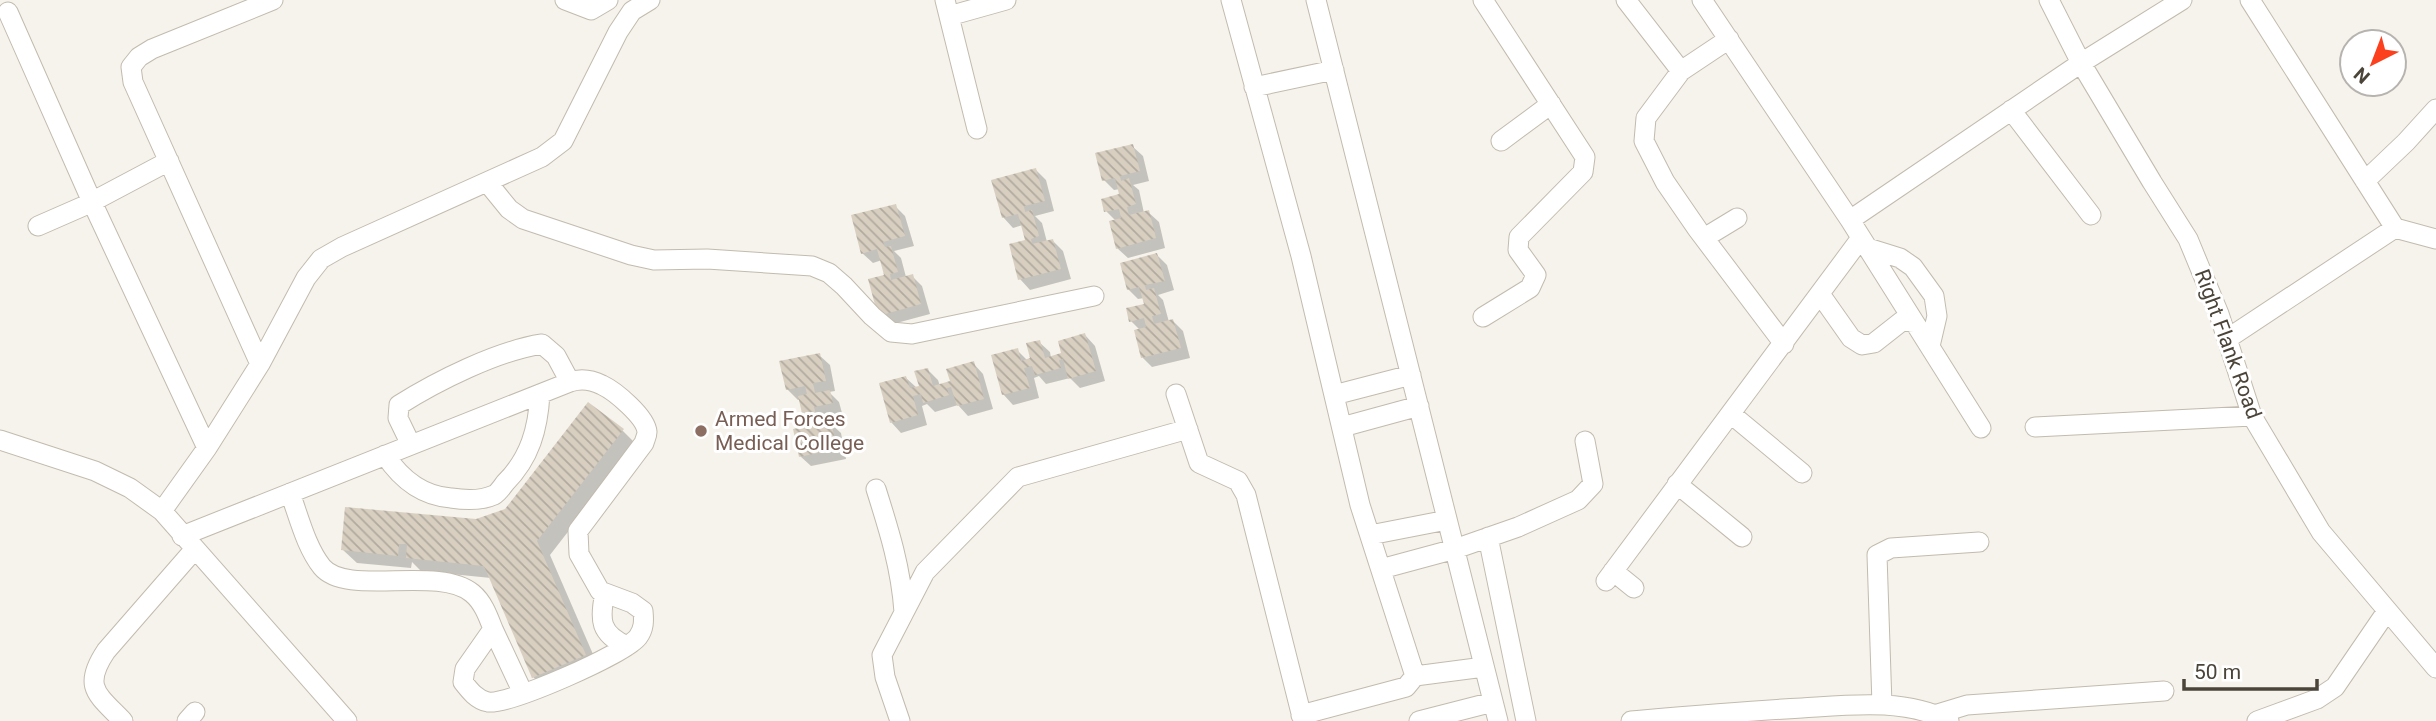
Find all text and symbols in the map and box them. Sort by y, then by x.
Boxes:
north arrow [2338,28,2408,98]
text: N [2349,62,2375,88]
street label: Right Flank Road [2190,266,2266,422]
place label: Armed Forces Medical College [715,407,864,455]
marker: Armed Forces Medical College [693,423,709,439]
scale bar [2184,648,2317,692]
text: 50 m [2194,660,2241,684]

